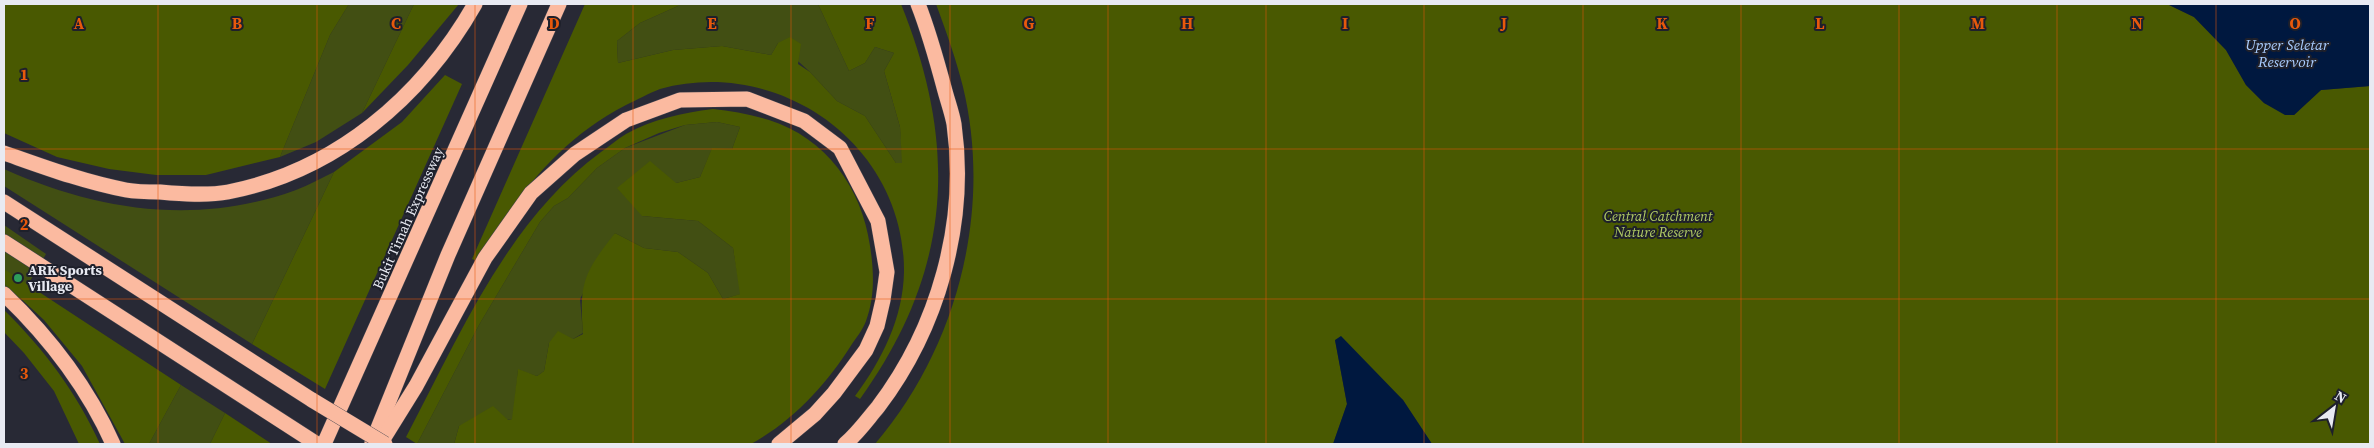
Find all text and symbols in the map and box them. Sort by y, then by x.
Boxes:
text: A [74,12,85,34]
text: B [232,12,243,34]
text: C [391,12,401,34]
text: D [548,12,560,34]
text: E [707,12,717,34]
text: F [865,12,875,34]
text: G [1024,12,1035,34]
text: H [1181,12,1193,34]
text: I [1342,12,1348,34]
text: J [1500,12,1507,34]
text: K [1656,12,1668,34]
text: L [1815,12,1825,34]
text: M [1971,12,1985,34]
text: N [2131,12,2143,34]
text: O [2289,12,2301,34]
water label: Upper Seletar Reservoir [2245,34,2330,72]
text: 1 [20,63,28,85]
street label: Bukit Timah Expressway [368,143,449,292]
park label: Central Catchment Nature Reserve [1604,206,1714,242]
text: 2 [20,213,29,235]
place label: ARK Sports Village [28,260,102,296]
marker: ARK Sports Village [12,272,24,284]
text: 3 [20,362,29,384]
north arrow [2309,383,2359,433]
text: N [2331,386,2350,408]

